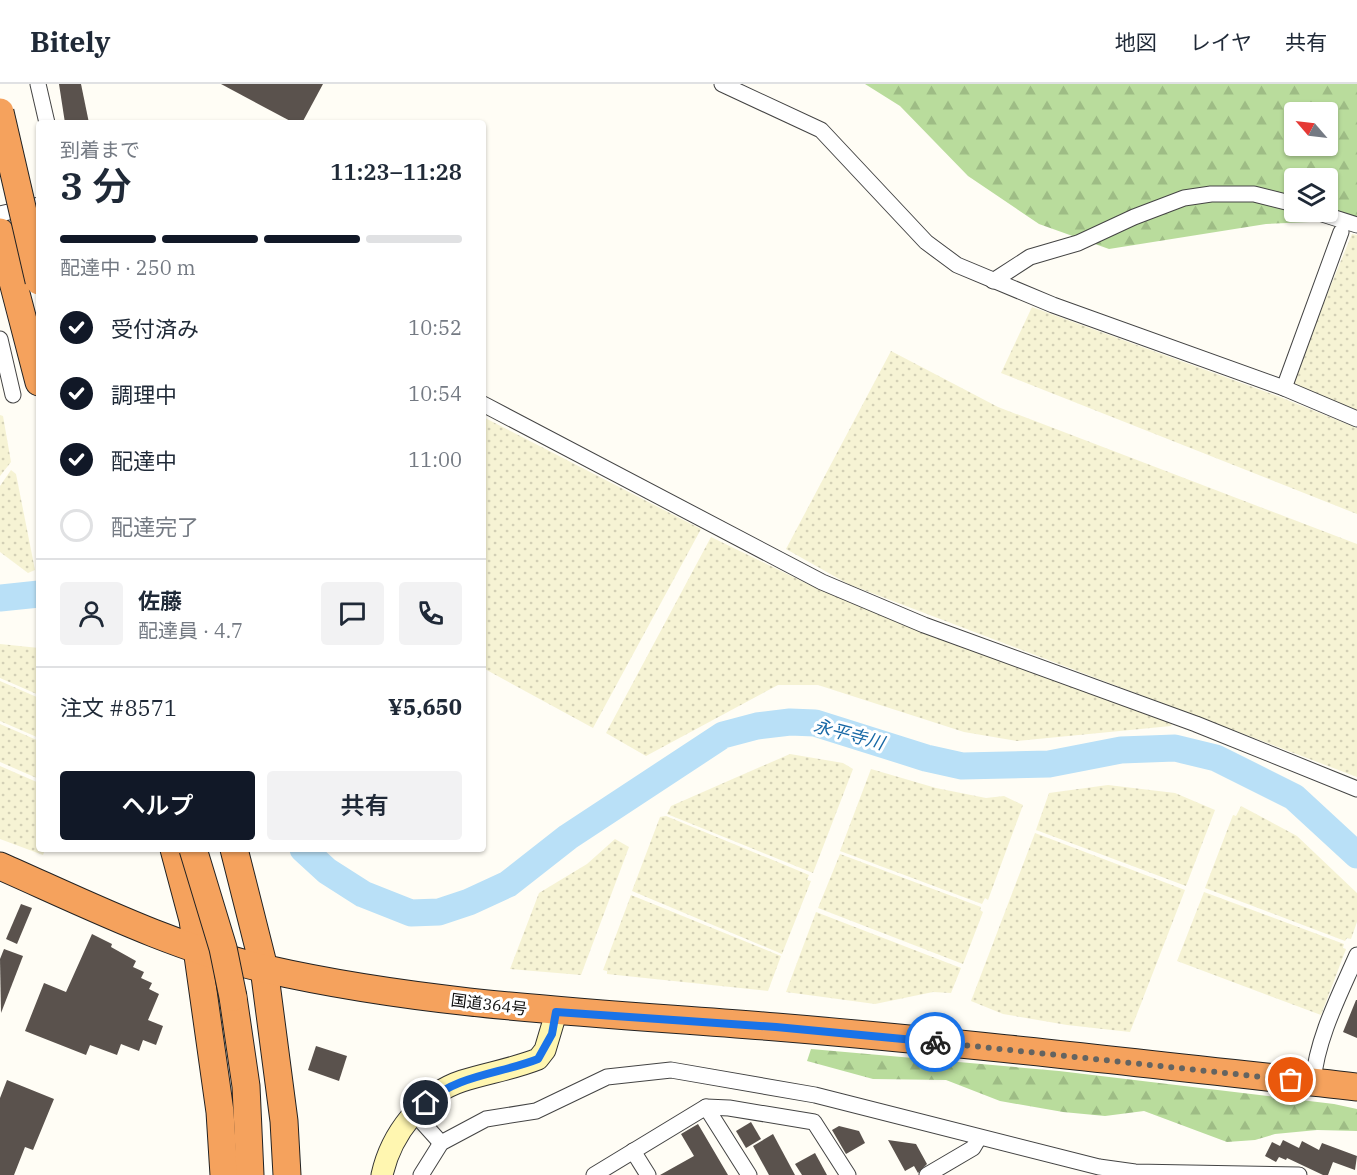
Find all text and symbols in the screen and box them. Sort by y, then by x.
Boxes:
text: Bitely [30,23,111,60]
text: 地図 [1115,28,1157,56]
text: レイヤ [1190,28,1252,56]
text: 共有 [1285,28,1327,56]
north arrow [1284,102,1338,156]
map controls [1284,102,1338,222]
text: 到着まで [60,136,140,163]
text: 11:23–11:28 [330,157,462,186]
text: 3 分 [60,160,131,211]
button: layers [1284,168,1338,222]
text: 配達中 · 250 m [60,254,195,281]
icon: check [60,311,93,344]
text: 受付済み [111,314,199,343]
text: 10:52 [408,314,462,341]
icon: check [60,377,93,410]
text: 調理中 [111,380,177,409]
text: 10:54 [408,380,462,407]
icon: check [60,443,93,476]
text: 配達中 [111,446,177,475]
text: 11:00 [408,446,462,473]
text: 配達完了 [111,512,199,541]
button: person [60,582,123,645]
button: chat [321,582,384,645]
button: phone [399,582,462,645]
text: 佐藤 [138,586,182,615]
text: 配達員 · 4.7 [138,617,243,644]
text: ¥5,650 [388,692,462,721]
text: 注文 #8571 [60,693,177,722]
water label: 永平寺川 [811,714,889,755]
button: ヘルプ [60,771,255,840]
button: 共有 [267,771,462,840]
street label: 国道364号 [450,989,528,1019]
courier [905,1012,965,1072]
icon: bike [919,1026,952,1059]
pin [1265,1054,1316,1105]
icon: bag [1274,1063,1307,1096]
pin [400,1077,451,1128]
icon: home [409,1086,442,1119]

